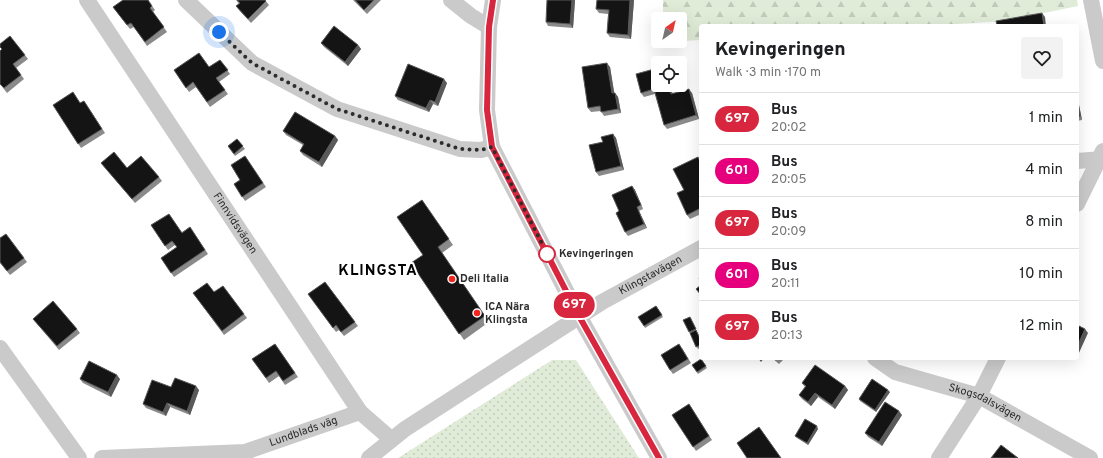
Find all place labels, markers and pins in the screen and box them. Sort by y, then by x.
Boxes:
marker: Kevingeringen [538,245,556,263]
place label: Kevingeringen [559,247,634,261]
place label: Deli Italia [460,272,509,286]
marker: Deli Italia [447,274,457,284]
place label: ICA Nära Klingsta [485,300,530,327]
marker: ICA Nära Klingsta [472,308,482,318]

